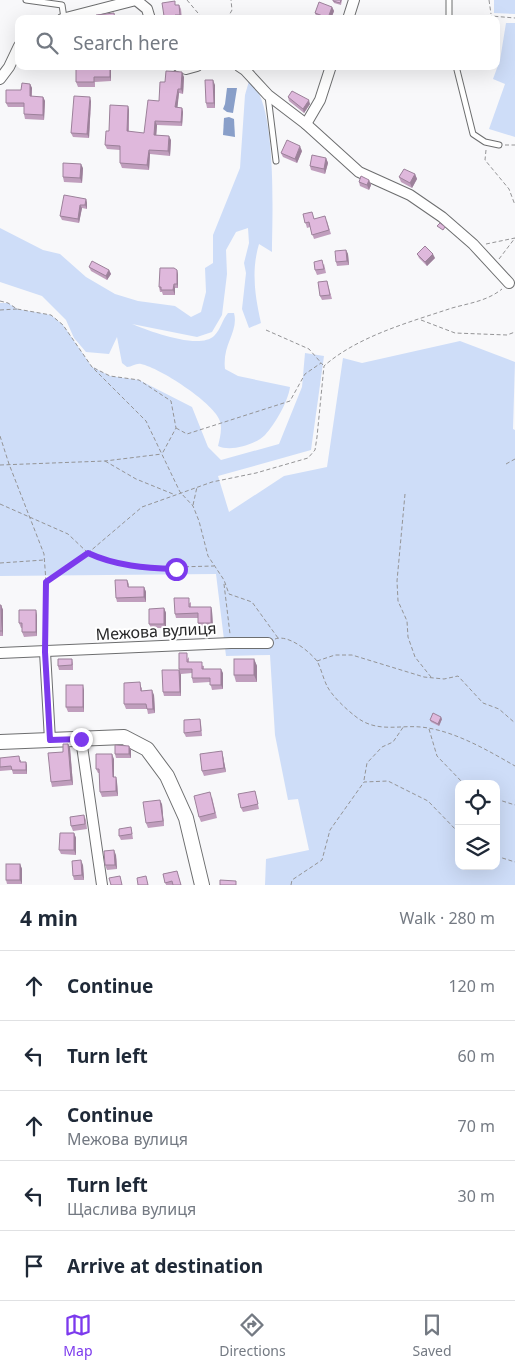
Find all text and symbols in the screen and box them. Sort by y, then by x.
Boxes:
search box [15,15,500,70]
icon: search [33,29,61,57]
text: Search here [73,30,179,56]
route start [165,558,188,581]
street label: Межова вулиця [95,617,217,645]
route end [70,728,93,751]
map controls [455,780,500,870]
button: locate [455,780,500,825]
button: layers [455,825,500,870]
text: 4 min [20,904,78,932]
text: Walk · 280 m [400,907,495,929]
icon: ahead [20,972,48,1000]
text: Continue [67,973,153,999]
text: 120 m [448,975,495,997]
icon: left [20,1042,48,1070]
text: Turn left [67,1043,148,1069]
text: 60 m [458,1045,495,1067]
text: Continue [67,1102,153,1128]
icon: ahead [20,1112,48,1140]
text: 70 m [458,1115,495,1137]
text: Межова вулиця [67,1128,188,1150]
text: Turn left [67,1172,148,1198]
icon: left [20,1182,48,1210]
text: 30 m [458,1185,495,1207]
text: Щаслива вулиця [67,1198,196,1220]
icon: arrive [20,1252,48,1280]
text: Arrive at destination [67,1253,263,1279]
tab: Map [63,1311,93,1360]
tab: Directions [219,1311,286,1360]
tab: Saved [412,1311,452,1360]

